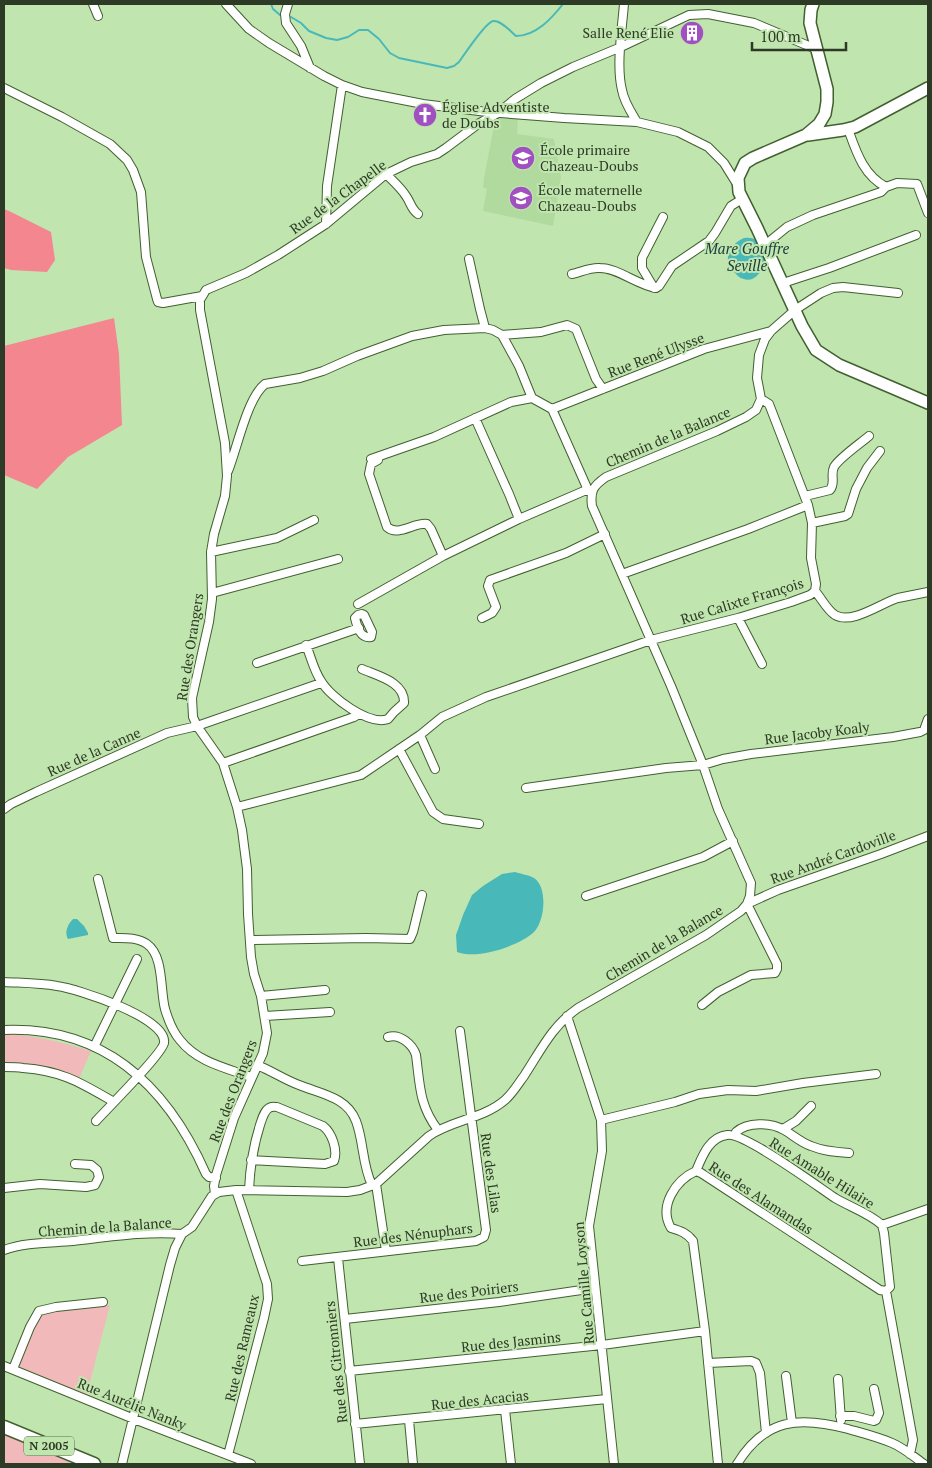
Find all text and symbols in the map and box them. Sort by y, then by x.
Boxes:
building icon: Salle René Elie [679,20,705,46]
scale bar [752,20,846,52]
place label: Salle René Elie [582,23,674,42]
text: 100 m [760,26,801,46]
place label: Église Adventiste de Doubs [442,97,549,132]
church icon: Église Adventiste de Doubs [412,102,438,128]
place label: École primaire Chazeau-Doubs [540,140,638,175]
school or university icon: École primaire Chazeau-Doubs [510,145,536,171]
street label: Rue de la Chapelle [286,155,390,238]
place label: École maternelle Chazeau-Doubs [538,180,642,215]
school or university icon: École maternelle Chazeau-Doubs [508,185,534,211]
water label: Mare Gouffre Seville [704,238,789,275]
street label: Rue René Ulysse [605,327,707,382]
street label: Chemin de la Balance [603,402,733,471]
street label: Rue Calixte François [678,573,806,628]
street label: Rue des Orangers [172,592,207,702]
street label: Rue Jacoby Koaly [763,717,871,748]
street label: Rue de la Canne [44,723,143,781]
street label: Rue André Cardoville [768,825,898,888]
street label: Chemin de la Balance [602,900,726,985]
street label: Rue des Orangers [204,1037,261,1145]
street label: Rue des Lilas [476,1132,507,1214]
street label: Rue Amable Hilaire [766,1133,878,1213]
street label: Rue des Alamandas [706,1157,817,1238]
street label: Chemin de la Balance [38,1212,172,1241]
street label: Rue des Nénuphars [352,1218,474,1251]
street label: Rue Camille Loyson [569,1220,598,1345]
street label: Rue des Poiriers [418,1276,520,1307]
street label: Rue des Rameaux [220,1292,263,1403]
street label: Rue des Citronniers [320,1300,351,1424]
street label: Rue des Jasmins [460,1327,562,1356]
street label: Rue Aurélie Nanky [75,1373,190,1434]
street label: Rue des Acacias [430,1385,530,1414]
road number: N 2005 [24,1436,74,1455]

